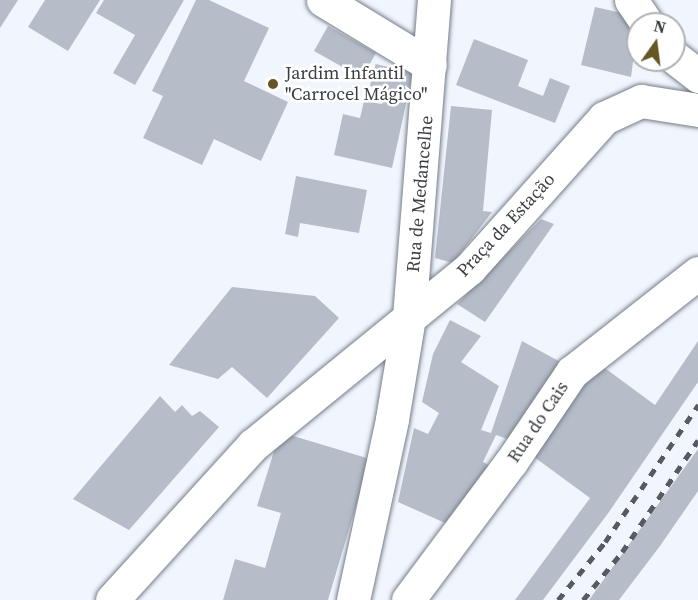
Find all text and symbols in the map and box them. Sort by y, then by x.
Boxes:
north arrow [626,12,686,72]
text: N [652,14,668,39]
place label: Jardim Infantil "Carrocel Mágico" [285,63,427,106]
marker: Jardim Infantil "Carrocel Mágico" [266,77,280,91]
street label: Rua de Medancelhe [402,115,438,273]
street label: Praça da Estação [452,169,560,281]
street label: Rua do Cais [503,377,573,467]

